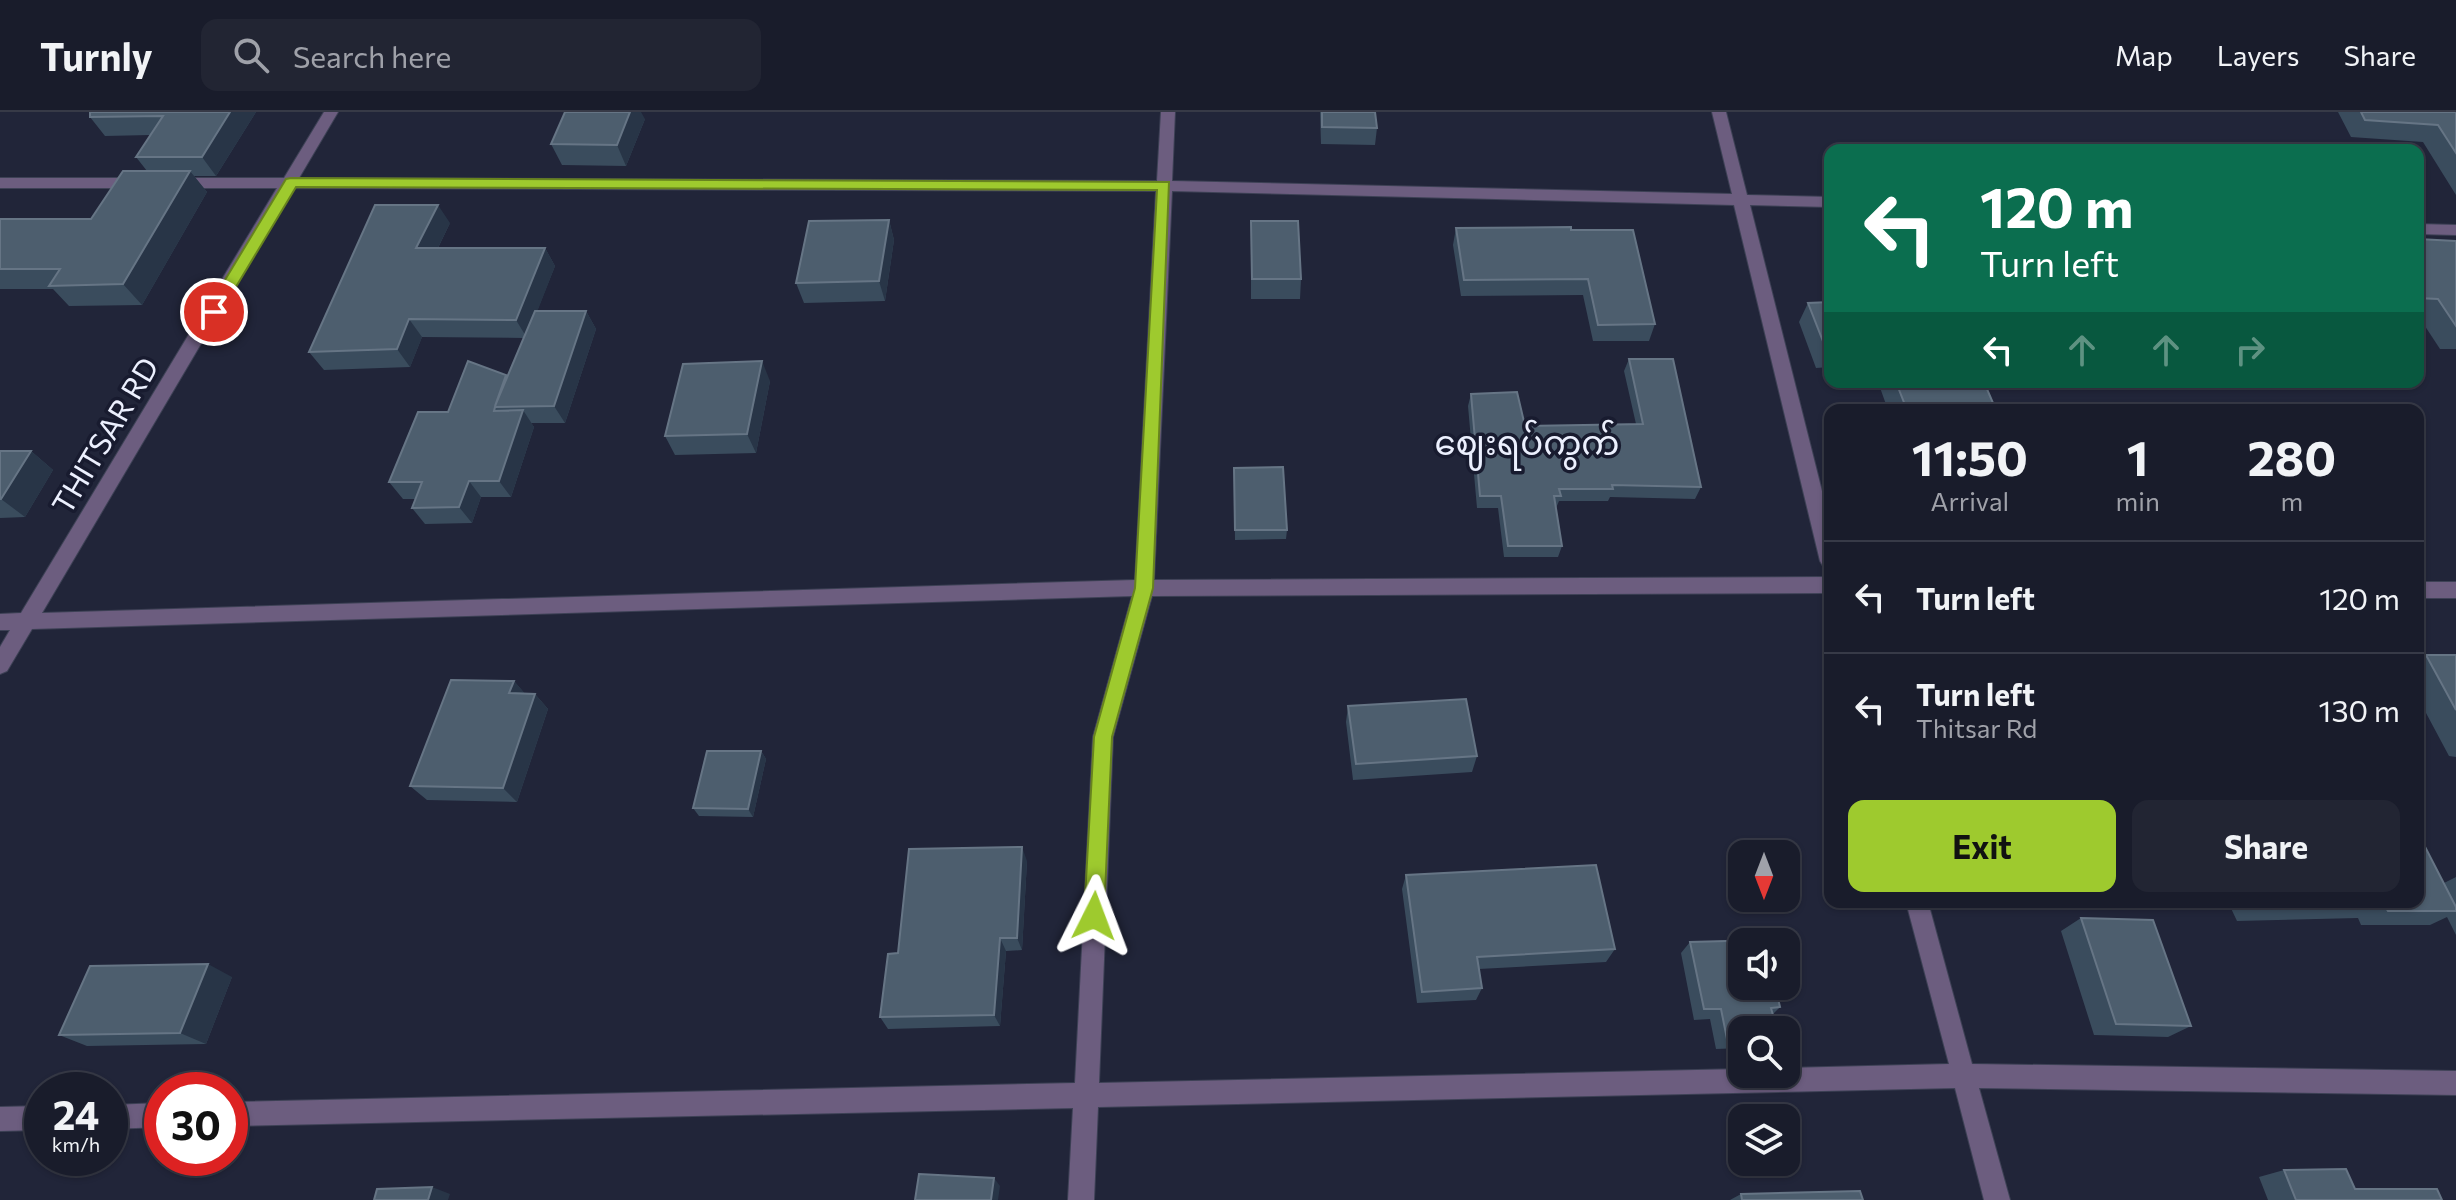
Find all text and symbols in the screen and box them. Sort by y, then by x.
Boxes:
search box [201,19,761,91]
text: Turnly [40,32,153,79]
icon: search [229,33,273,77]
text: Search here [293,37,451,74]
text: Map [2115,38,2173,72]
text: Layers [2217,38,2299,72]
text: Share [2343,38,2416,72]
text: 120 m [1980,171,2134,240]
icon: left [1848,176,1952,280]
text: Turn left [1980,240,2119,284]
pin [180,278,248,346]
icon: arrive [192,290,236,334]
icon: left [1976,328,2020,372]
icon: ahead [2060,328,2104,372]
icon: ahead [2144,328,2188,372]
icon: right [2228,328,2272,372]
street label: THITSAR RD [43,350,165,520]
district label: ဈေးရပ်ကွက် [1434,419,1620,471]
text: 11:50 [1912,427,2028,486]
text: 1 [2127,427,2149,486]
text: 280 [2248,427,2336,486]
text: Arrival [1930,485,2009,516]
text: min [2116,485,2160,516]
text: m [2281,485,2303,516]
icon: left [1848,575,1892,619]
text: Turn left [1916,579,2035,616]
text: 120 m [2319,579,2400,616]
text: Turn left [1916,675,2035,712]
icon: left [1848,687,1892,731]
text: 130 m [2319,691,2400,728]
text: Thitsar Rd [1916,712,2037,743]
button: Exit [1848,800,2116,892]
button: Share [2132,800,2400,892]
north arrow [1728,840,1800,912]
map controls [1728,840,1800,1176]
position arrow [1052,874,1136,958]
button: sound [1728,928,1800,1000]
button: search [1728,1016,1800,1088]
speed limit sign: 30 [144,1072,248,1176]
text: 24 [53,1089,99,1138]
button: layers [1728,1104,1800,1176]
text: km/h [52,1132,100,1156]

